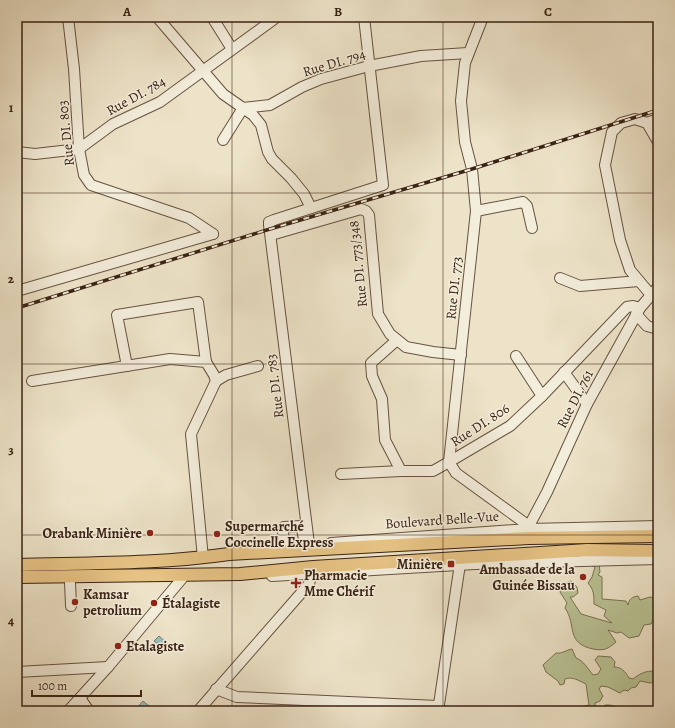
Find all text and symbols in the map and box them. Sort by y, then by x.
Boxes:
text: A [122,3,132,20]
text: B [334,3,342,20]
text: C [544,3,552,20]
street label: Rue DI. 794 [300,44,368,82]
street label: Rue DI. 784 [103,72,169,120]
text: 1 [9,99,14,116]
street label: Rue DI. 803 [53,99,79,167]
street label: Rue DI. 773/348 [344,219,372,308]
street label: Rue DI. 773 [441,255,467,321]
text: 2 [8,270,15,287]
street label: Rue DI. 783 [262,353,288,419]
street label: Rue DI. 761 [552,366,598,431]
street label: Rue DI. 806 [447,399,513,451]
text: 3 [8,441,14,458]
street label: Boulevard Belle-Vue [384,507,500,533]
place label: Supermarché Coccinelle Express [225,517,334,552]
place label: Orabank Minière [42,524,143,543]
marker: Orabank Minière [145,528,155,538]
marker: Supermarché Coccinelle Express [212,529,222,539]
place label: Minière [397,555,444,574]
marker: Minière [446,559,456,569]
place label: Ambassade de la Guinée Bissau [478,560,575,595]
place label: Pharmacie Mme Chérif [304,566,376,601]
marker: Ambassade de la Guinée Bissau [578,572,588,582]
marker: Pharmacie Mme Chérif [291,578,301,588]
place label: Kamsar petrolium [83,585,142,620]
place label: Étalagiste [162,594,221,613]
marker: Kamsar petrolium [70,597,80,607]
marker: Étalagiste [149,598,159,608]
text: 4 [8,612,14,629]
place label: Etalagiste [126,637,185,656]
marker: Etalagiste [113,641,123,651]
scale bar [32,672,141,698]
text: 100 m [38,678,67,694]

